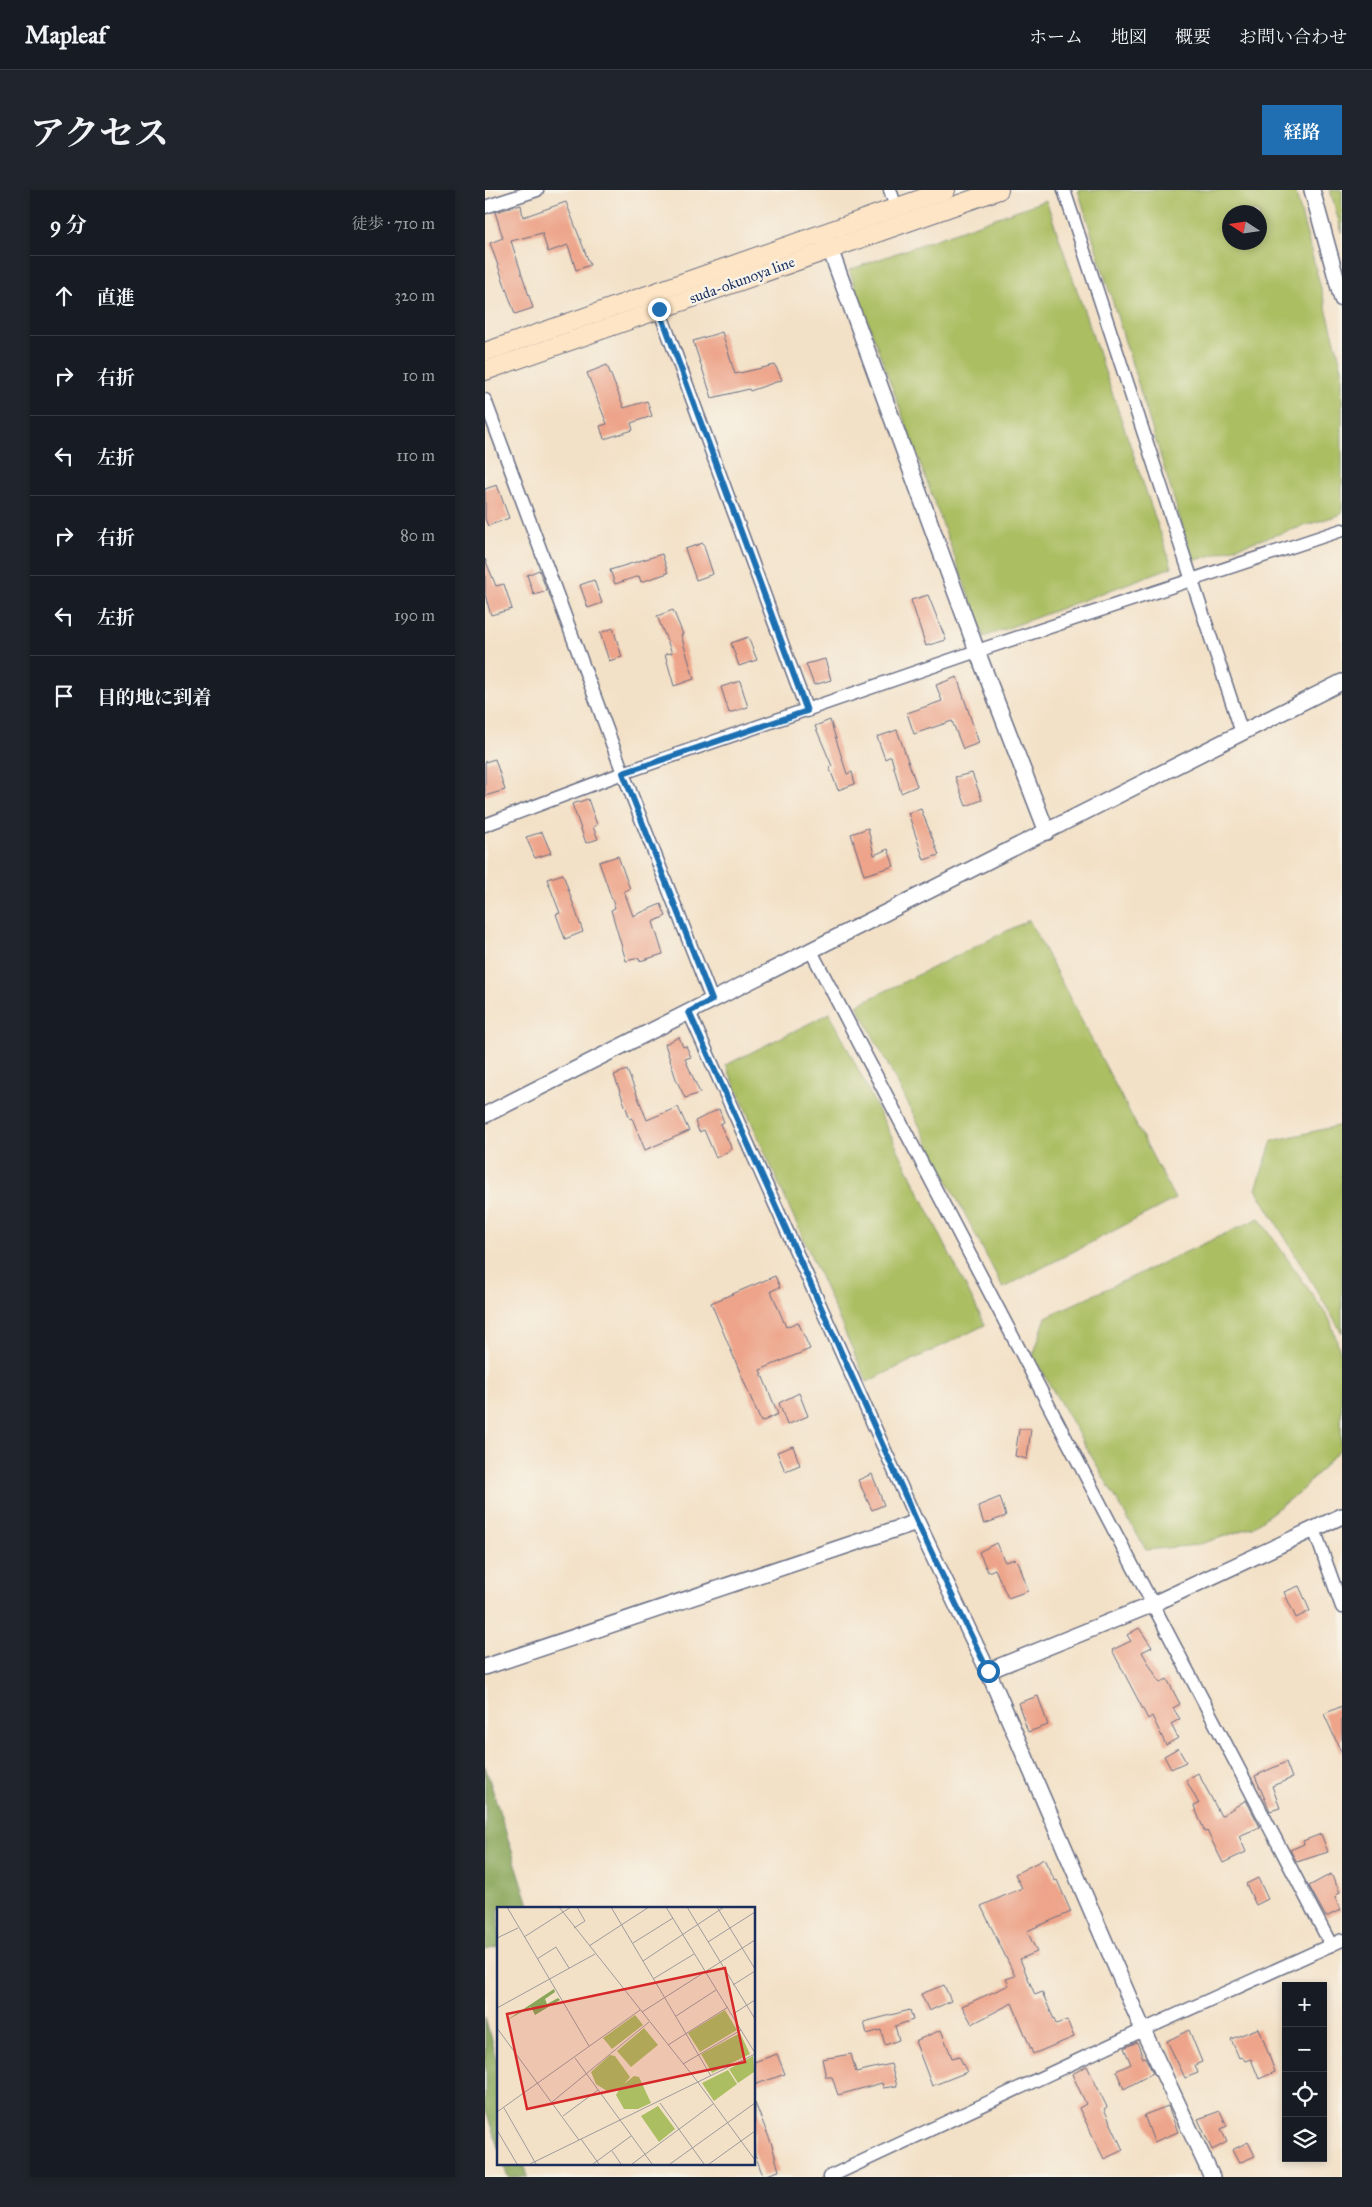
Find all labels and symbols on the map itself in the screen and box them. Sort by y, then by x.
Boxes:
north arrow [1222,205,1267,250]
street label: suda-okunoya line [687,253,797,307]
route end [648,298,671,321]
route start [977,1660,1000,1683]
inset map [497,1907,755,2164]

